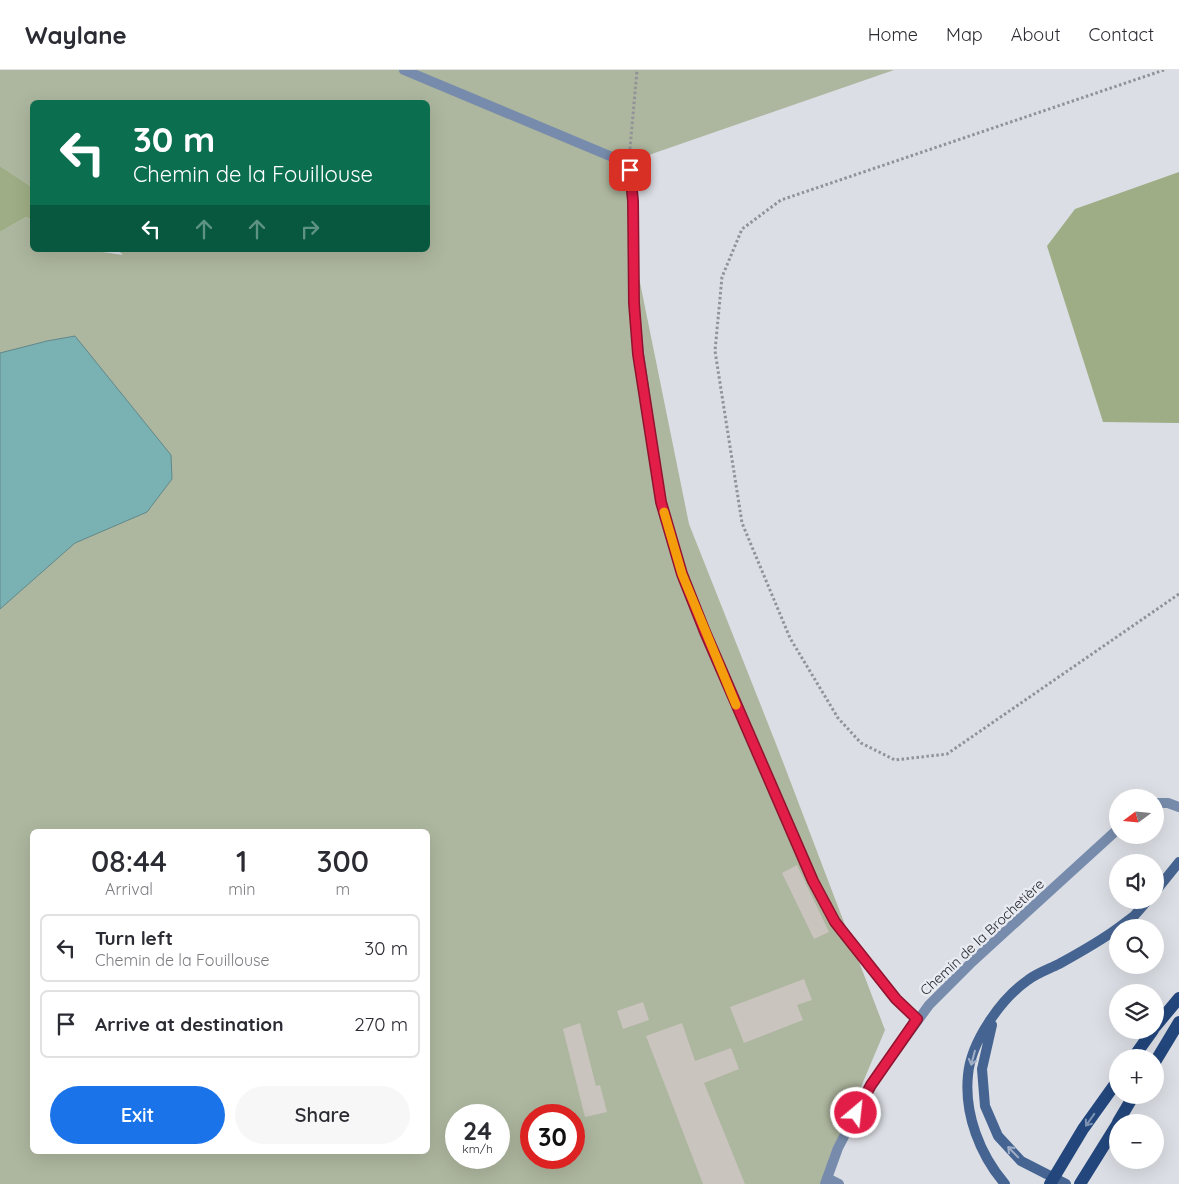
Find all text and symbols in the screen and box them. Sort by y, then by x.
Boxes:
text: Waylane [25,20,127,50]
text: Home [868,23,918,46]
text: Map [946,23,983,46]
text: About [1011,23,1061,46]
text: Contact [1089,23,1154,46]
text: 30 m [133,117,215,161]
icon: left [50,120,115,185]
pin [609,149,651,191]
icon: arrive [616,156,644,184]
text: Chemin de la Fouillouse [133,160,373,188]
icon: left [137,215,165,243]
icon: ahead [190,215,218,243]
icon: ahead [243,215,271,243]
icon: right [296,215,324,243]
north arrow [1109,789,1164,844]
map controls [1109,789,1164,1169]
text: 08:44 [91,842,167,880]
text: 1 [236,842,248,880]
text: 300 [316,842,369,880]
button: sound [1109,854,1164,909]
street label: Chemin de la Brochetière [916,875,1048,999]
text: Arrival [105,879,153,899]
text: min [228,879,255,899]
text: m [335,879,350,899]
button: search [1109,919,1164,974]
text: Turn left [95,926,173,950]
icon: left [52,934,80,962]
text: 30 m [364,936,408,960]
text: Chemin de la Fouillouse [95,950,270,970]
button: layers [1109,984,1164,1039]
icon: arrive [52,1010,80,1038]
text: Arrive at destination [95,1012,284,1036]
text: 270 m [354,1012,408,1036]
one-way arrow [967,1049,977,1065]
button: + [1109,1049,1164,1104]
button: Exit [50,1086,225,1144]
button: Share [235,1086,410,1144]
position arrow [829,1086,881,1138]
speed limit sign: 30 [520,1104,585,1169]
one-way arrow [1084,1113,1095,1126]
button: − [1109,1114,1164,1169]
text: 24 [463,1115,492,1146]
text: km/h [462,1141,493,1156]
one-way arrow [1007,1146,1019,1159]

